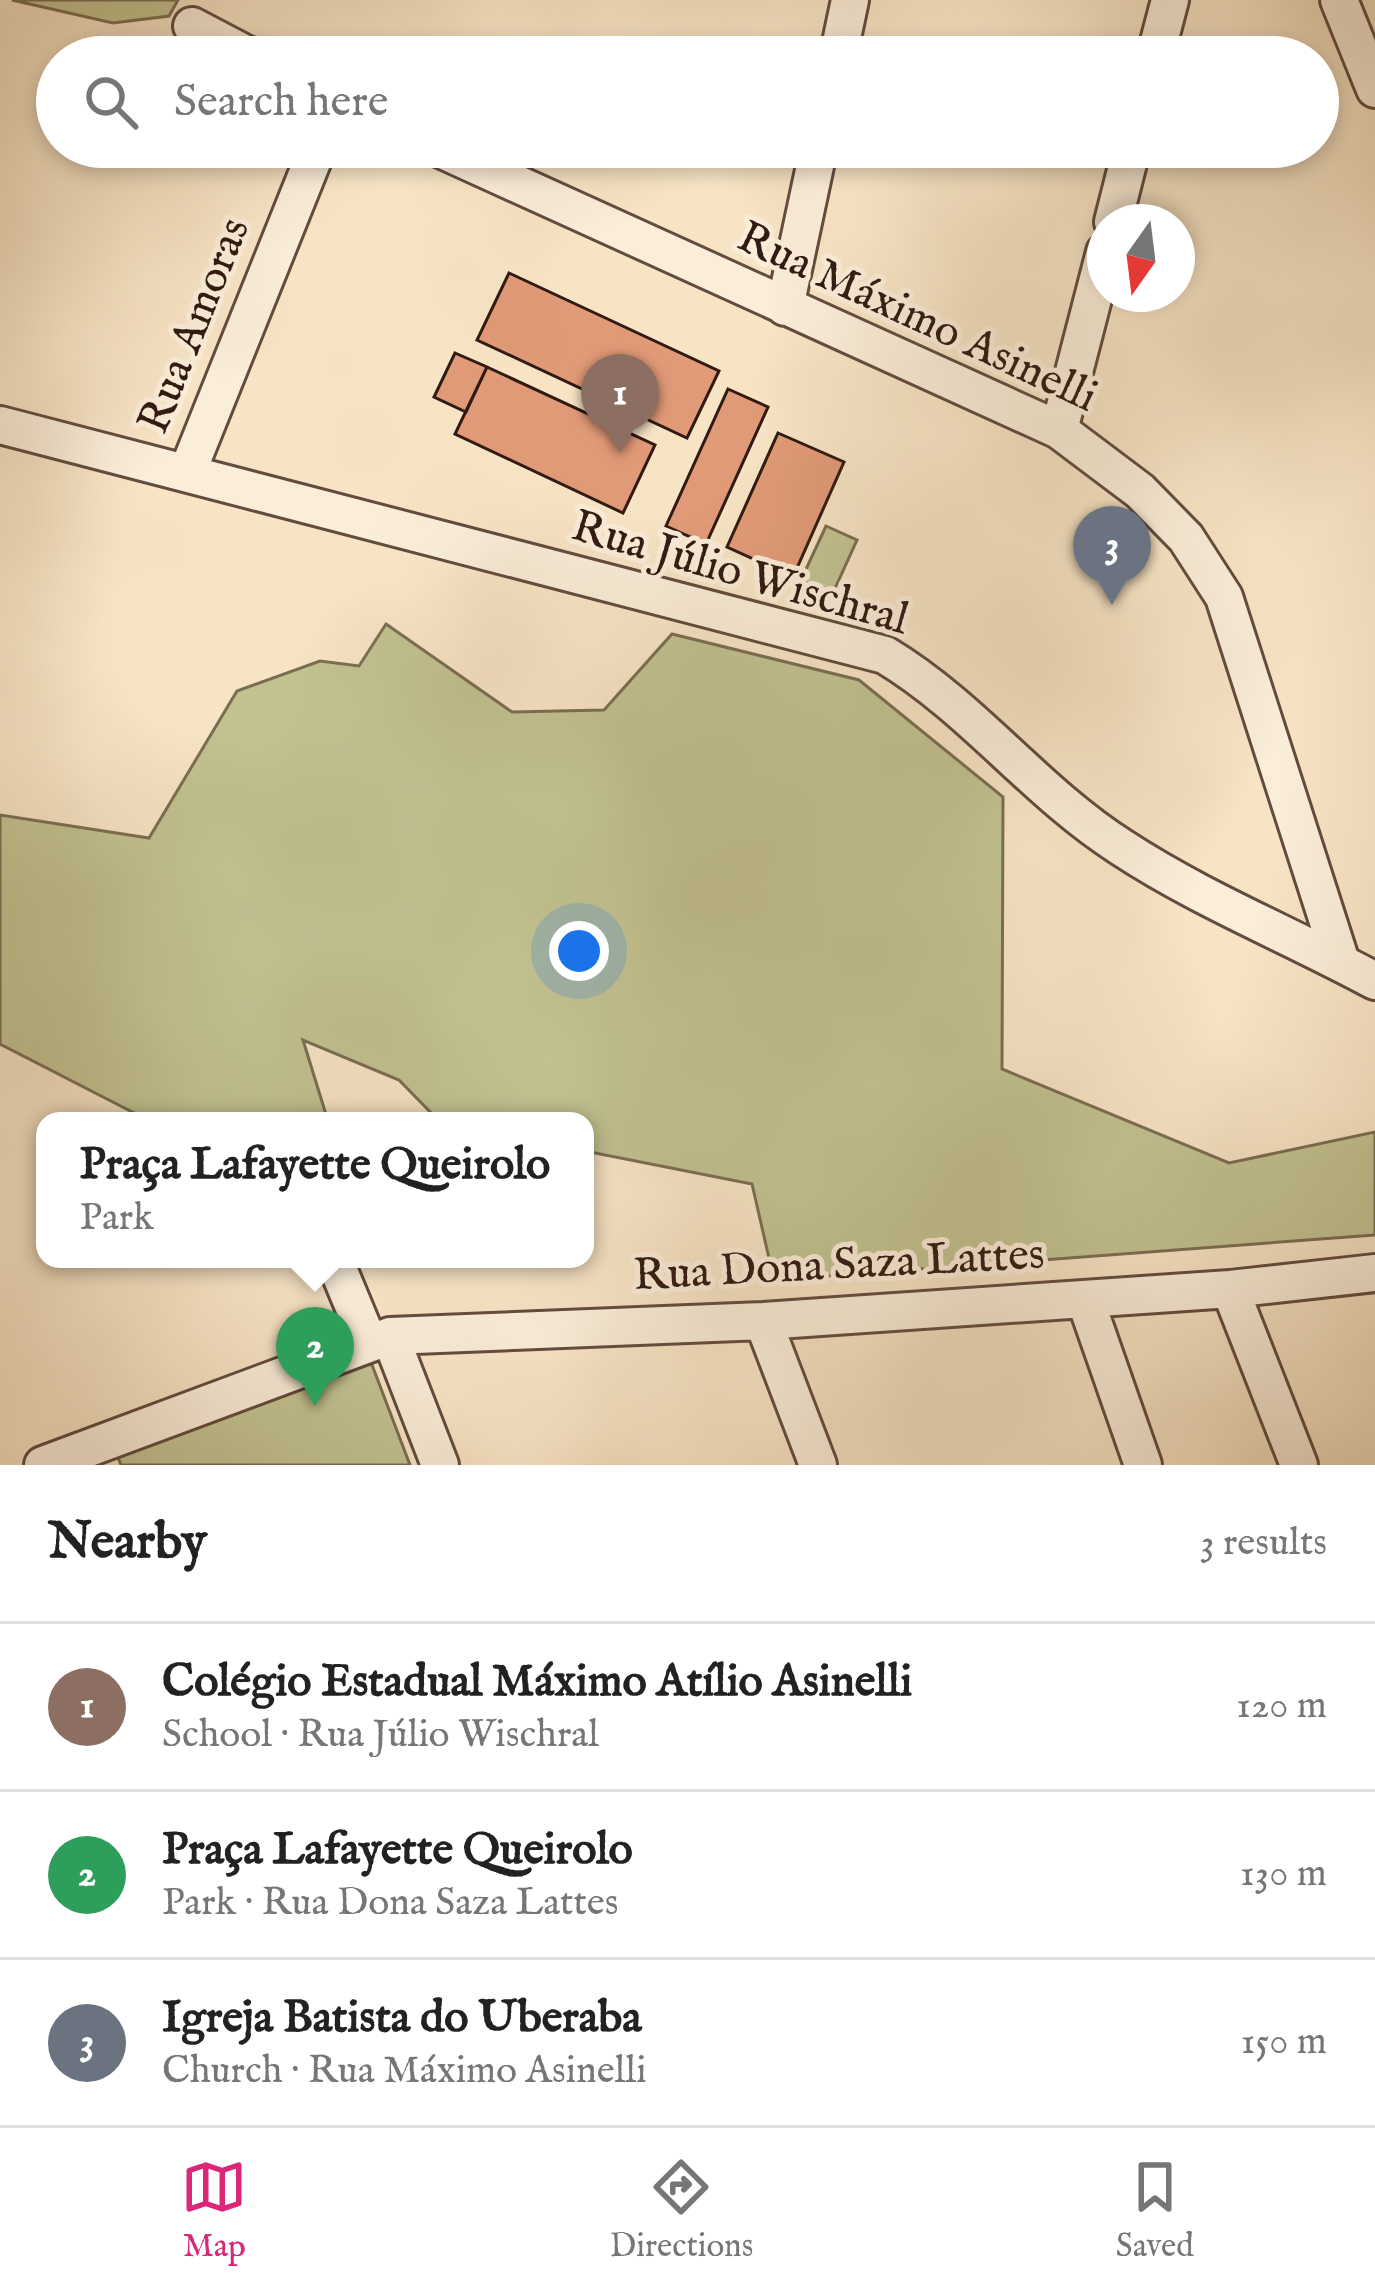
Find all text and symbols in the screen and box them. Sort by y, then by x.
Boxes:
search box [36,36,1339,168]
icon: search [78,69,144,135]
text: Search here [174,74,388,131]
north arrow [1087,204,1195,312]
street label: Rua Amoras [126,210,264,442]
street label: Rua Máximo Asinelli [728,210,1106,426]
pin: 1 [581,354,659,453]
street label: Rua Júlio Wischral [565,499,916,649]
pin: 3 [1073,506,1151,605]
your location [549,921,609,981]
popup [36,1112,594,1268]
text: Praça Lafayette Queirolo [80,1137,550,1194]
text: Park [80,1194,154,1243]
street label: Rua Dona Saza Lattes [632,1227,1046,1305]
pin: 2 [276,1307,354,1406]
text: Nearby [48,1511,207,1576]
text: 3 results [1200,1519,1327,1568]
text: Colégio Estadual Máximo Atílio Asinelli [162,1654,912,1711]
text: 1 [80,1682,94,1731]
text: 120 m [1236,1682,1327,1731]
text: School · Rua Júlio Wischral [162,1711,599,1760]
text: Praça Lafayette Queirolo [162,1822,633,1879]
text: 2 [78,1850,96,1899]
text: 130 m [1240,1850,1327,1899]
text: Park · Rua Dona Saza Lattes [162,1879,618,1928]
text: Igreja Batista do Uberaba [162,1990,642,2047]
text: 3 [80,2018,94,2067]
text: 150 m [1241,2018,1327,2067]
text: Church · Rua Máximo Asinelli [162,2047,647,2096]
tab: Map [181,2154,247,2268]
tab: Directions [610,2154,753,2268]
tab: Saved [1116,2154,1194,2268]

